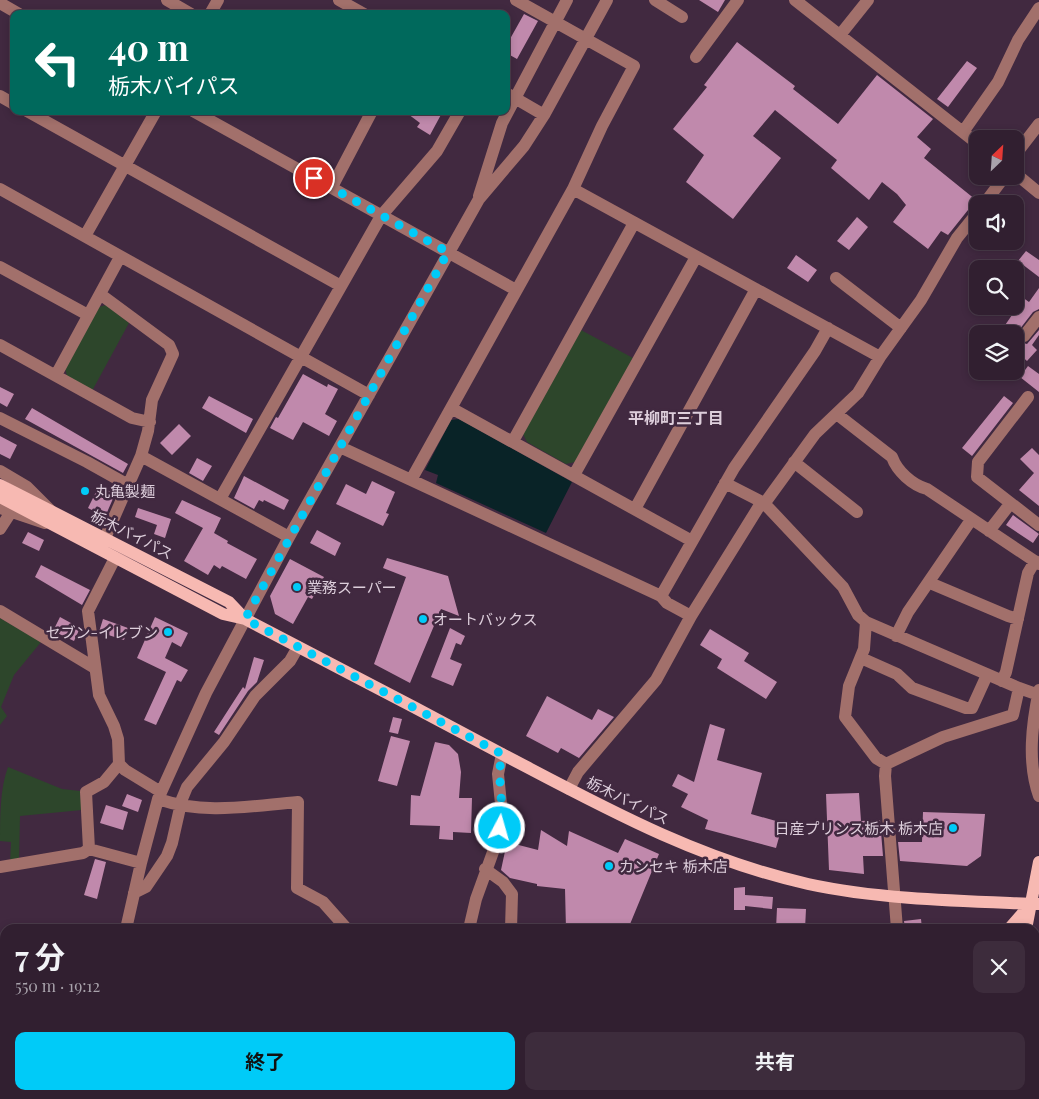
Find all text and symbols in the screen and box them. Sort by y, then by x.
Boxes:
text: 40 m [108,23,189,70]
icon: left [25,30,90,95]
text: 栃木バイパス [108,70,240,100]
north arrow [969,130,1024,185]
map controls [969,130,1024,380]
pin [293,157,335,199]
icon: arrive [300,164,328,192]
button: sound [969,195,1024,250]
button: search [969,260,1024,315]
button: layers [969,325,1024,380]
district label: 平柳町三丁目 [628,407,724,428]
place label: 丸亀製麺 [95,481,155,501]
marker: 丸亀製麺 [79,485,91,497]
street label: 栃木バイパス [87,505,177,563]
place label: 業務スーパー [307,577,397,597]
marker: 業務スーパー [291,581,303,593]
place label: オートバックス [433,609,538,629]
marker: オートバックス [417,613,429,625]
place label: セブン-イレブン [46,622,158,642]
marker: セブン-イレブン [162,626,174,638]
street label: 栃木バイパス [583,771,673,829]
position arrow [473,801,525,853]
place label: 日産プリンス栃木 栃木店 [775,818,943,838]
marker: 日産プリンス栃木 栃木店 [947,822,959,834]
place label: カンセキ 栃木店 [619,856,728,876]
marker: カンセキ 栃木店 [603,860,615,872]
text: 7 分 [15,936,65,976]
button: close [973,941,1025,993]
text: 550 m · 19:12 [15,975,100,996]
button: 終了 [15,1032,515,1090]
button: 共有 [525,1032,1025,1090]

